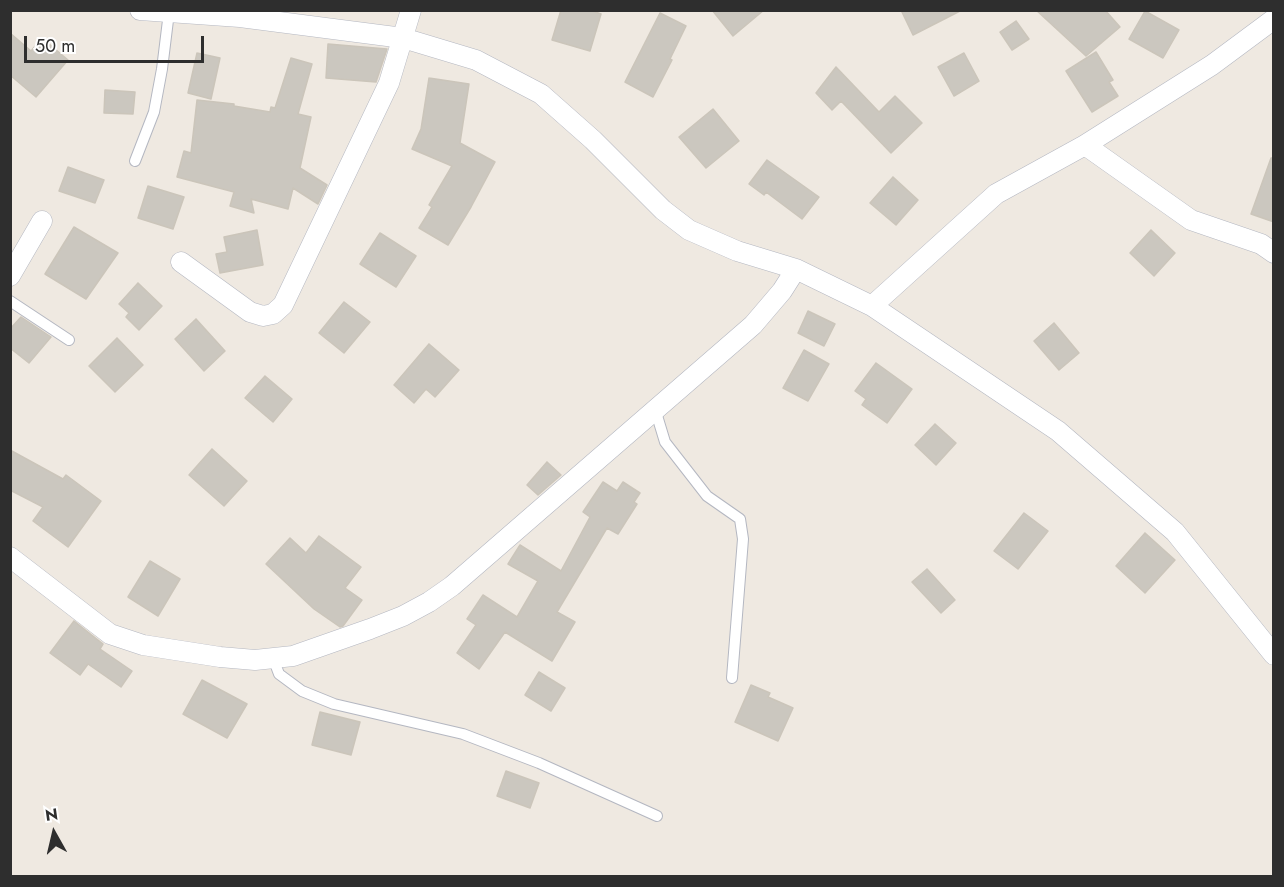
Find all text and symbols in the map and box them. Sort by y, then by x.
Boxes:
scale bar [27,24,207,62]
text: 50 m [35,33,75,59]
text: N [44,802,59,827]
north arrow [24,803,84,863]

